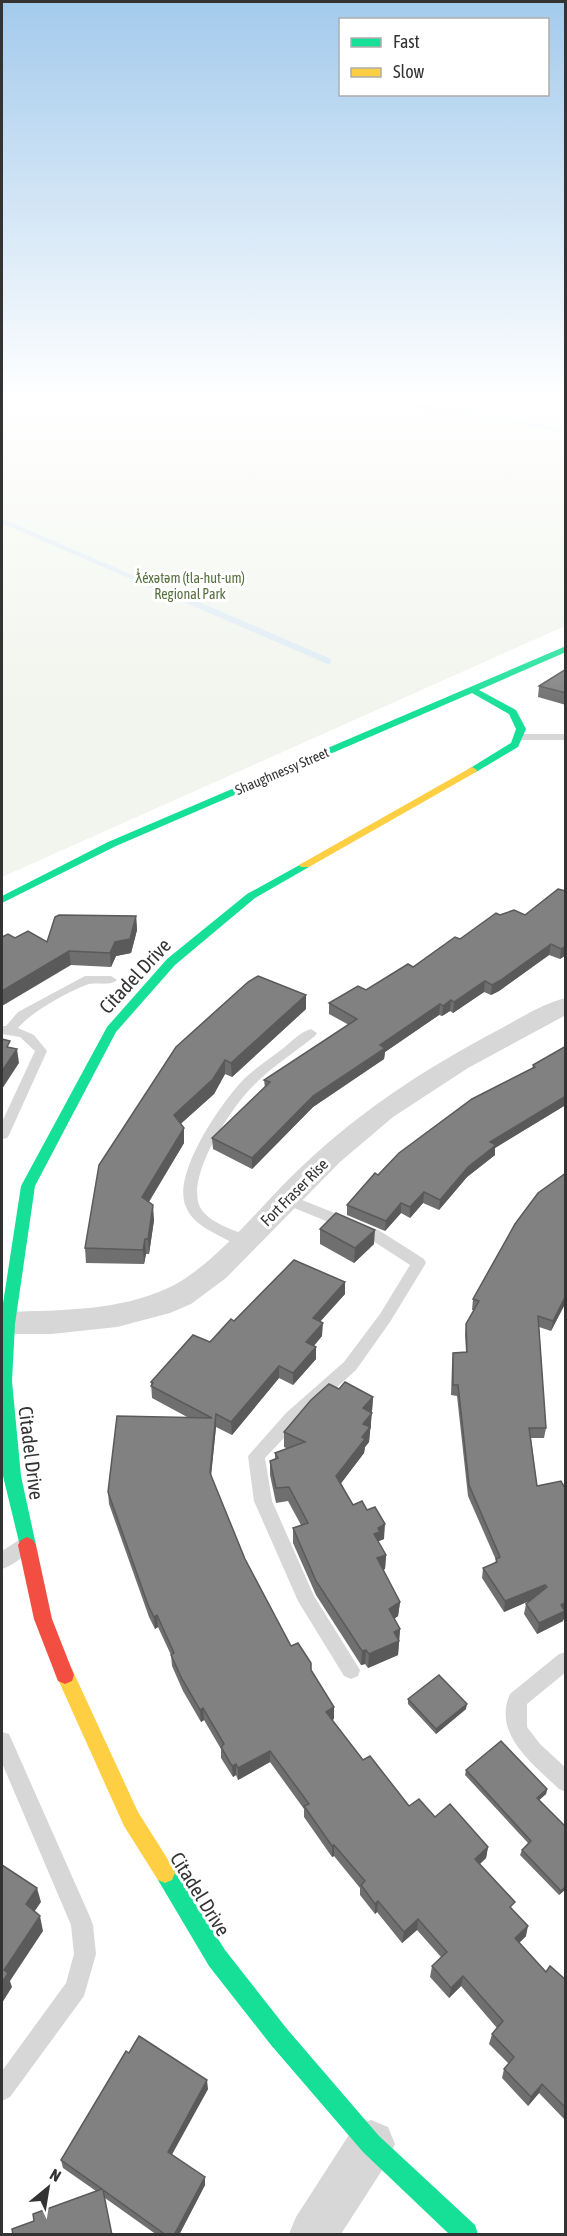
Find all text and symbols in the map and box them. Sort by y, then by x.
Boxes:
legend [339,18,549,96]
text: Fast [393,31,420,52]
text: Slow [393,61,424,82]
park label: ƛ̓éxətəm (tla-hut-um) Regional Park [135,568,245,602]
street label: Shaughnessy Street [233,744,331,798]
street label: Citadel Drive [94,933,175,1018]
street label: Fort Fraser Rise [257,1155,331,1229]
street label: Citadel Drive [14,1405,49,1501]
street label: Citadel Drive [166,1848,235,1940]
north arrow [18,2158,78,2218]
text: N [47,2165,64,2185]

